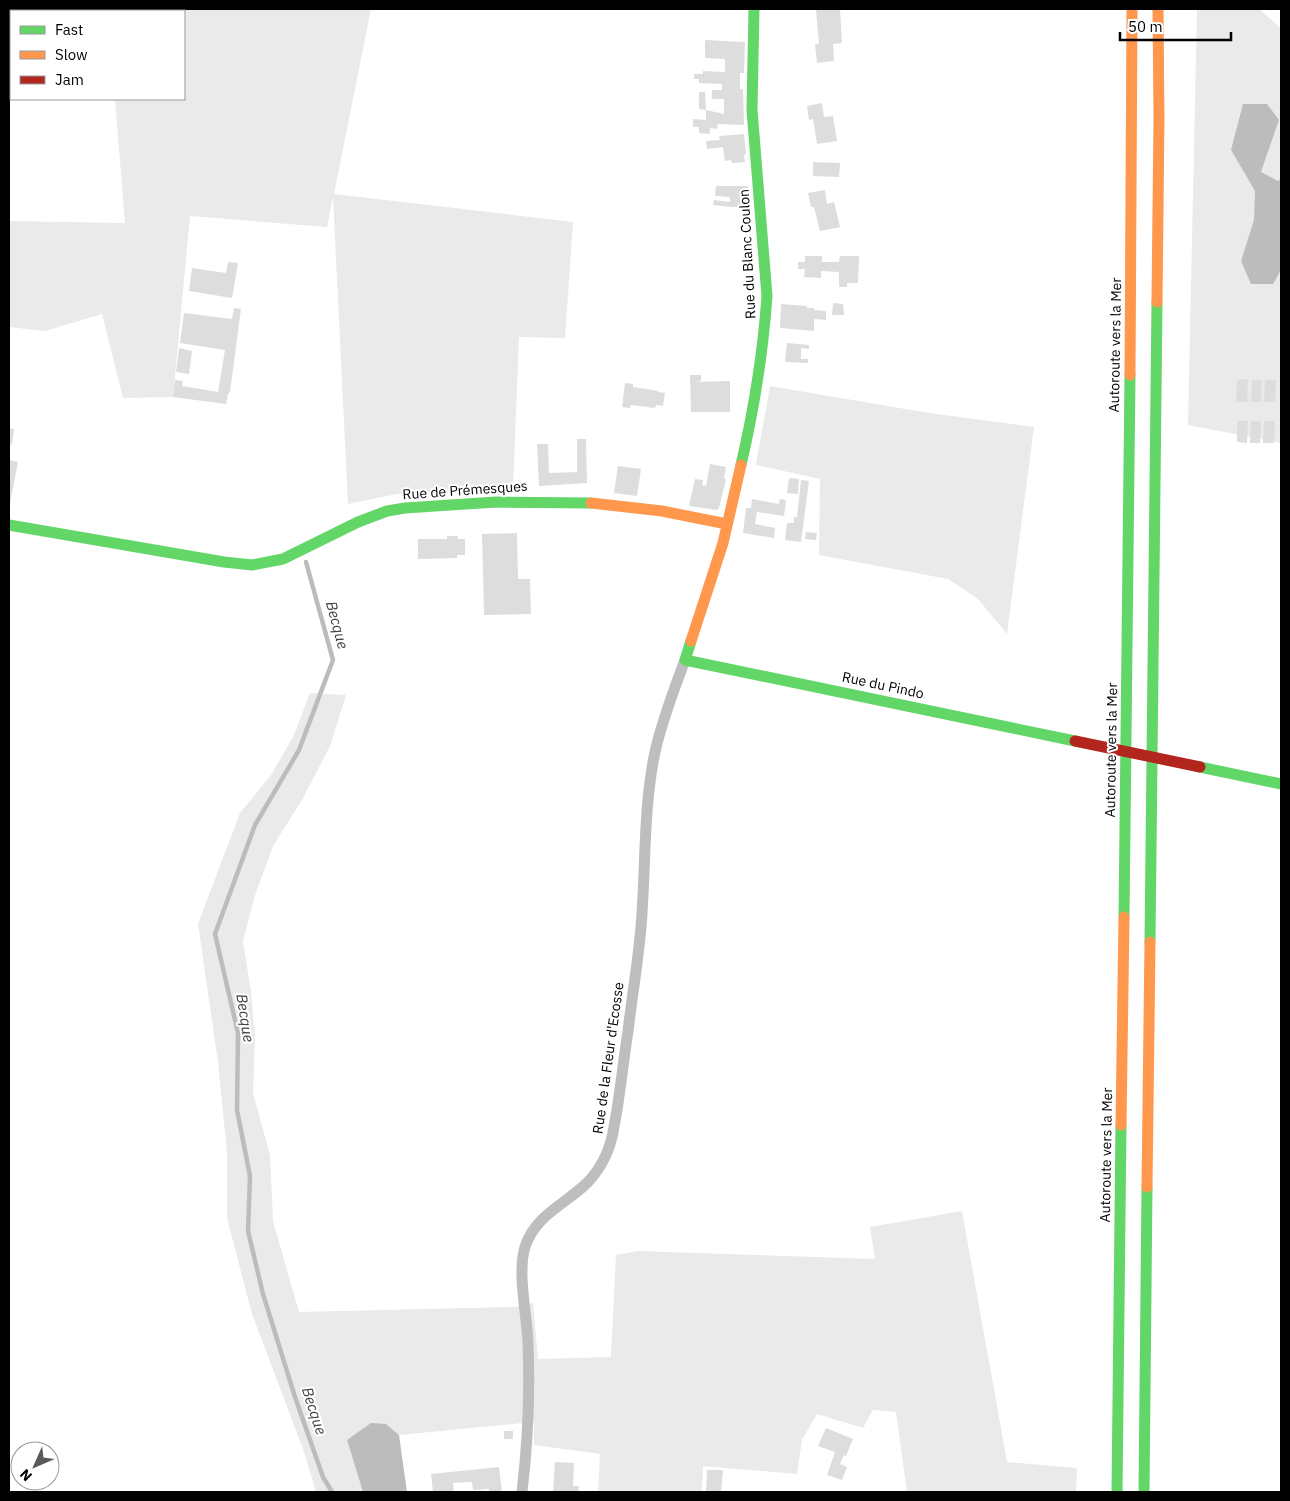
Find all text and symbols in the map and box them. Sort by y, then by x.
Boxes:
legend [10,10,185,100]
scale bar [1120,10,1231,42]
text: 50 m [1128,17,1163,36]
text: Fast [55,20,83,39]
text: Slow [55,45,88,64]
text: Jam [55,70,84,89]
street label: Rue du Blanc Coulon [735,189,759,319]
street label: Autoroute vers la Mer [1105,277,1125,413]
street label: Rue de Prémesques [402,477,528,503]
water label: Becque [322,599,353,651]
street label: Rue du Pindo [840,668,926,702]
street label: Autoroute vers la Mer [1101,682,1121,818]
street label: Rue de la Fleur d'Ecosse [588,981,628,1135]
water label: Becque [232,992,259,1044]
street label: Autoroute vers la Mer [1096,1087,1116,1223]
water label: Becque [298,1385,331,1437]
north arrow [10,1441,60,1491]
text: N [16,1465,36,1485]

